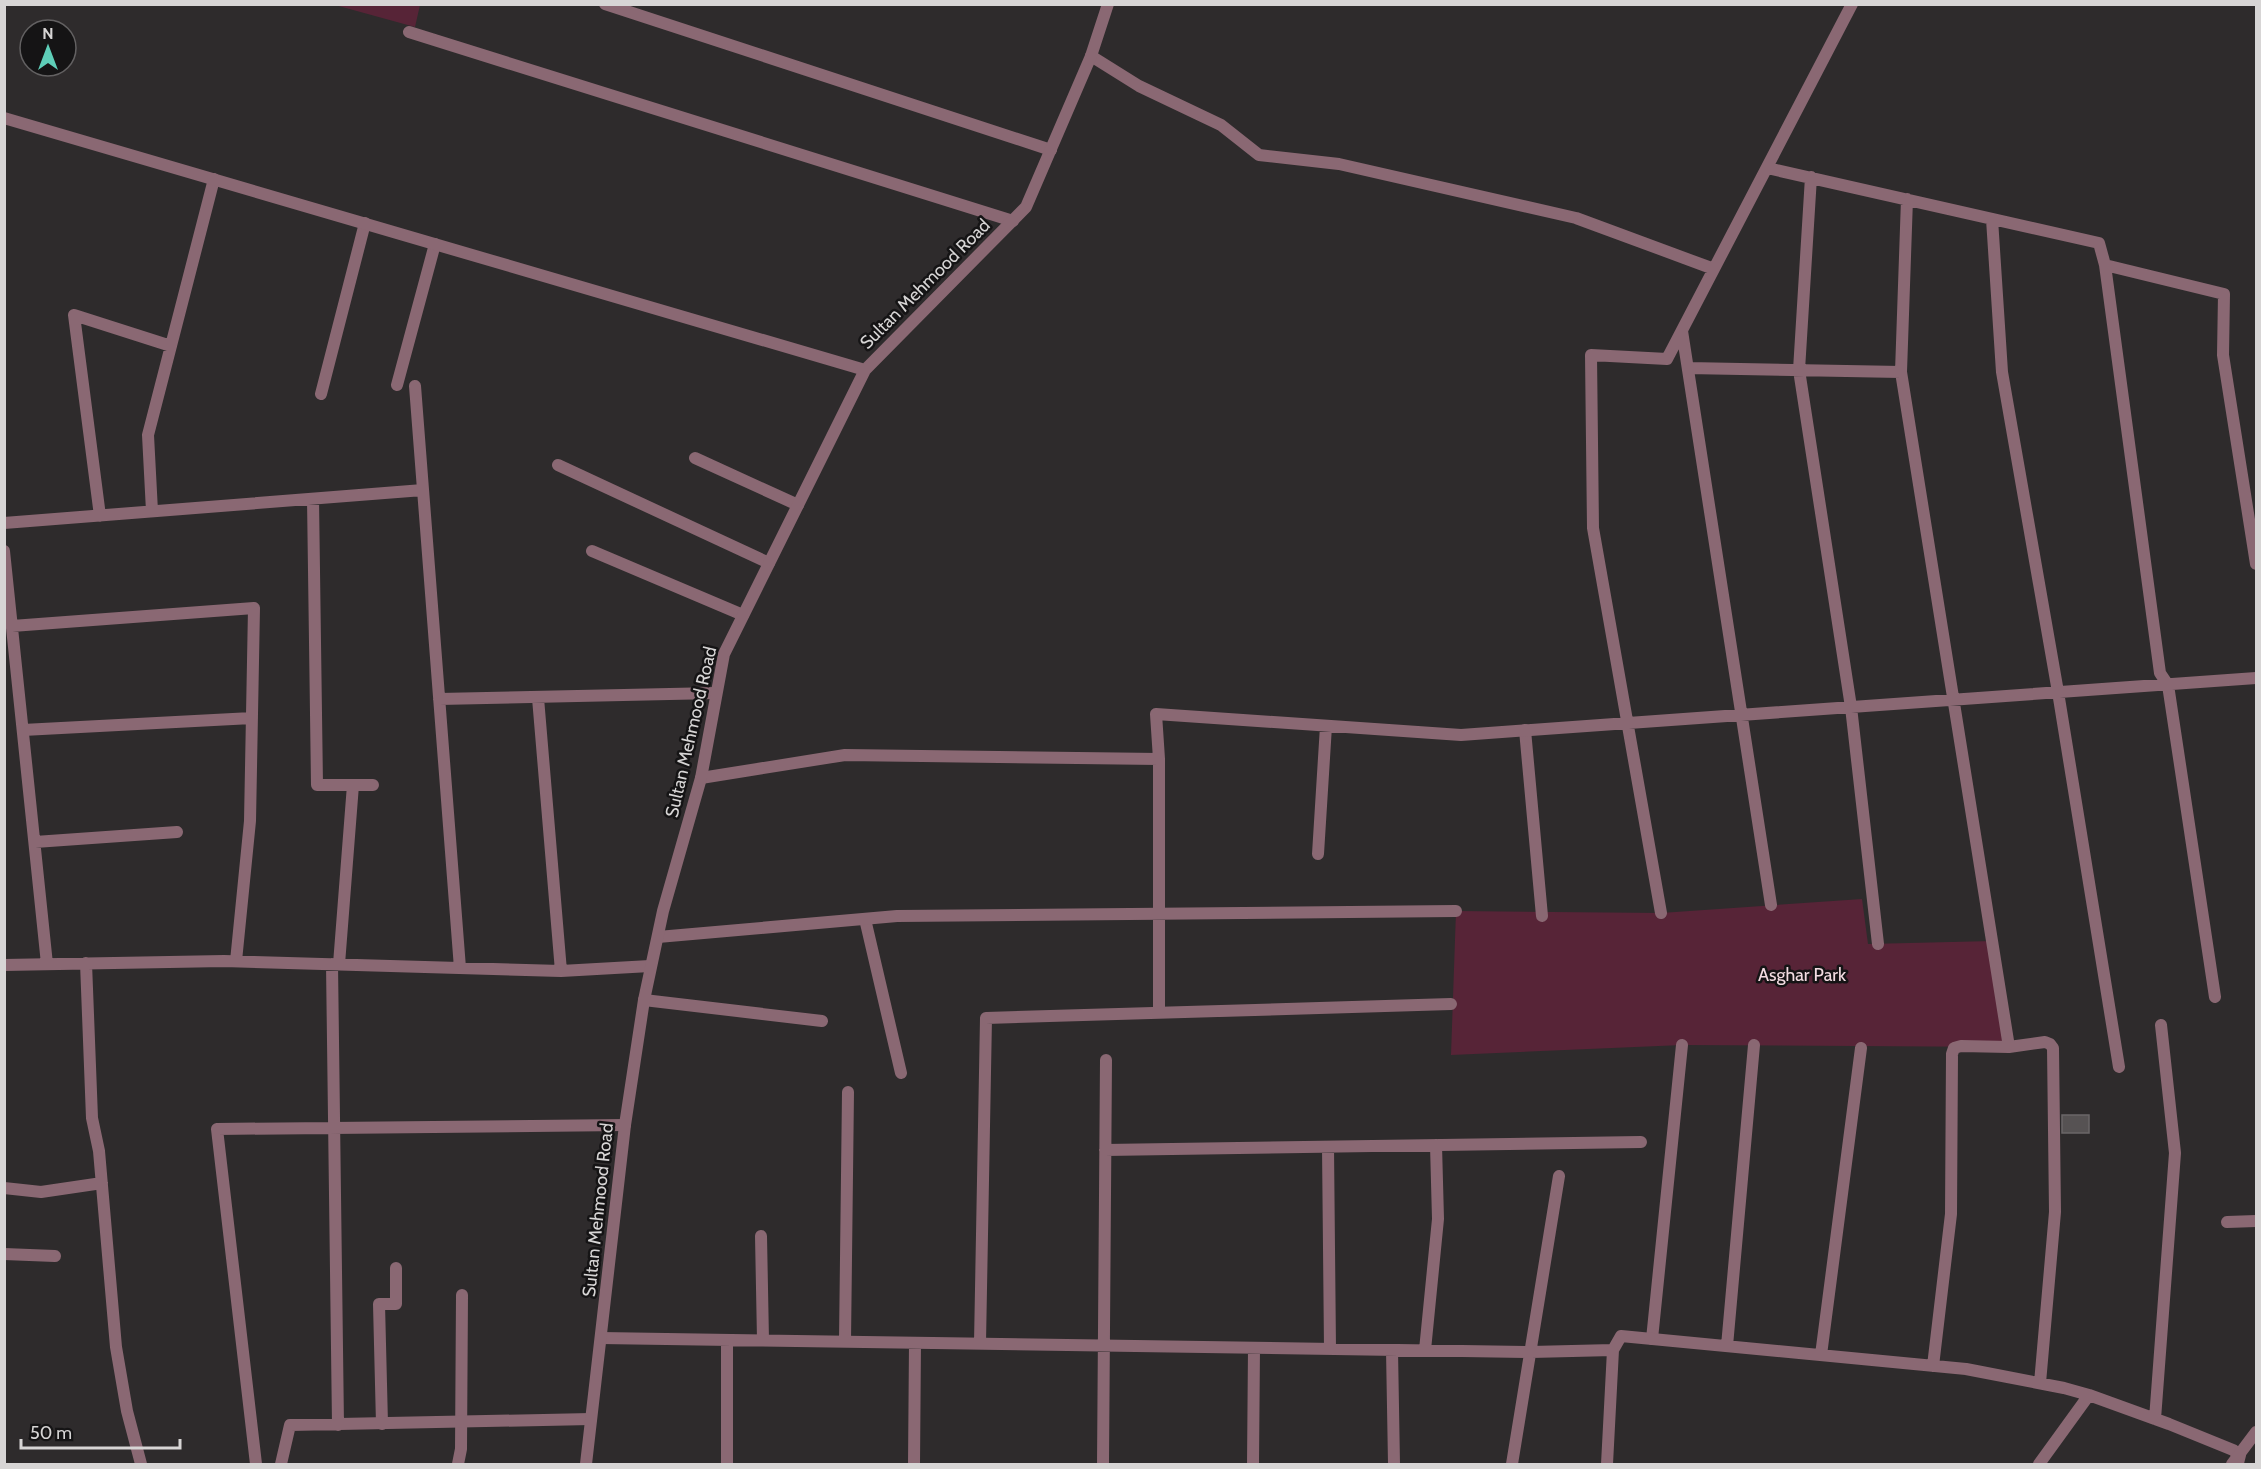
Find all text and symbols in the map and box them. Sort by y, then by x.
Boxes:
north arrow [18,18,78,78]
text: N [42,24,54,43]
street label: Sultan Mehmood Road [855,214,995,354]
street label: Sultan Mehmood Road [661,644,721,820]
park label: Asghar Park [1758,964,1847,986]
street label: Sultan Mehmood Road [578,1122,618,1298]
scale bar [21,1412,180,1450]
text: 50 m [30,1422,72,1444]

